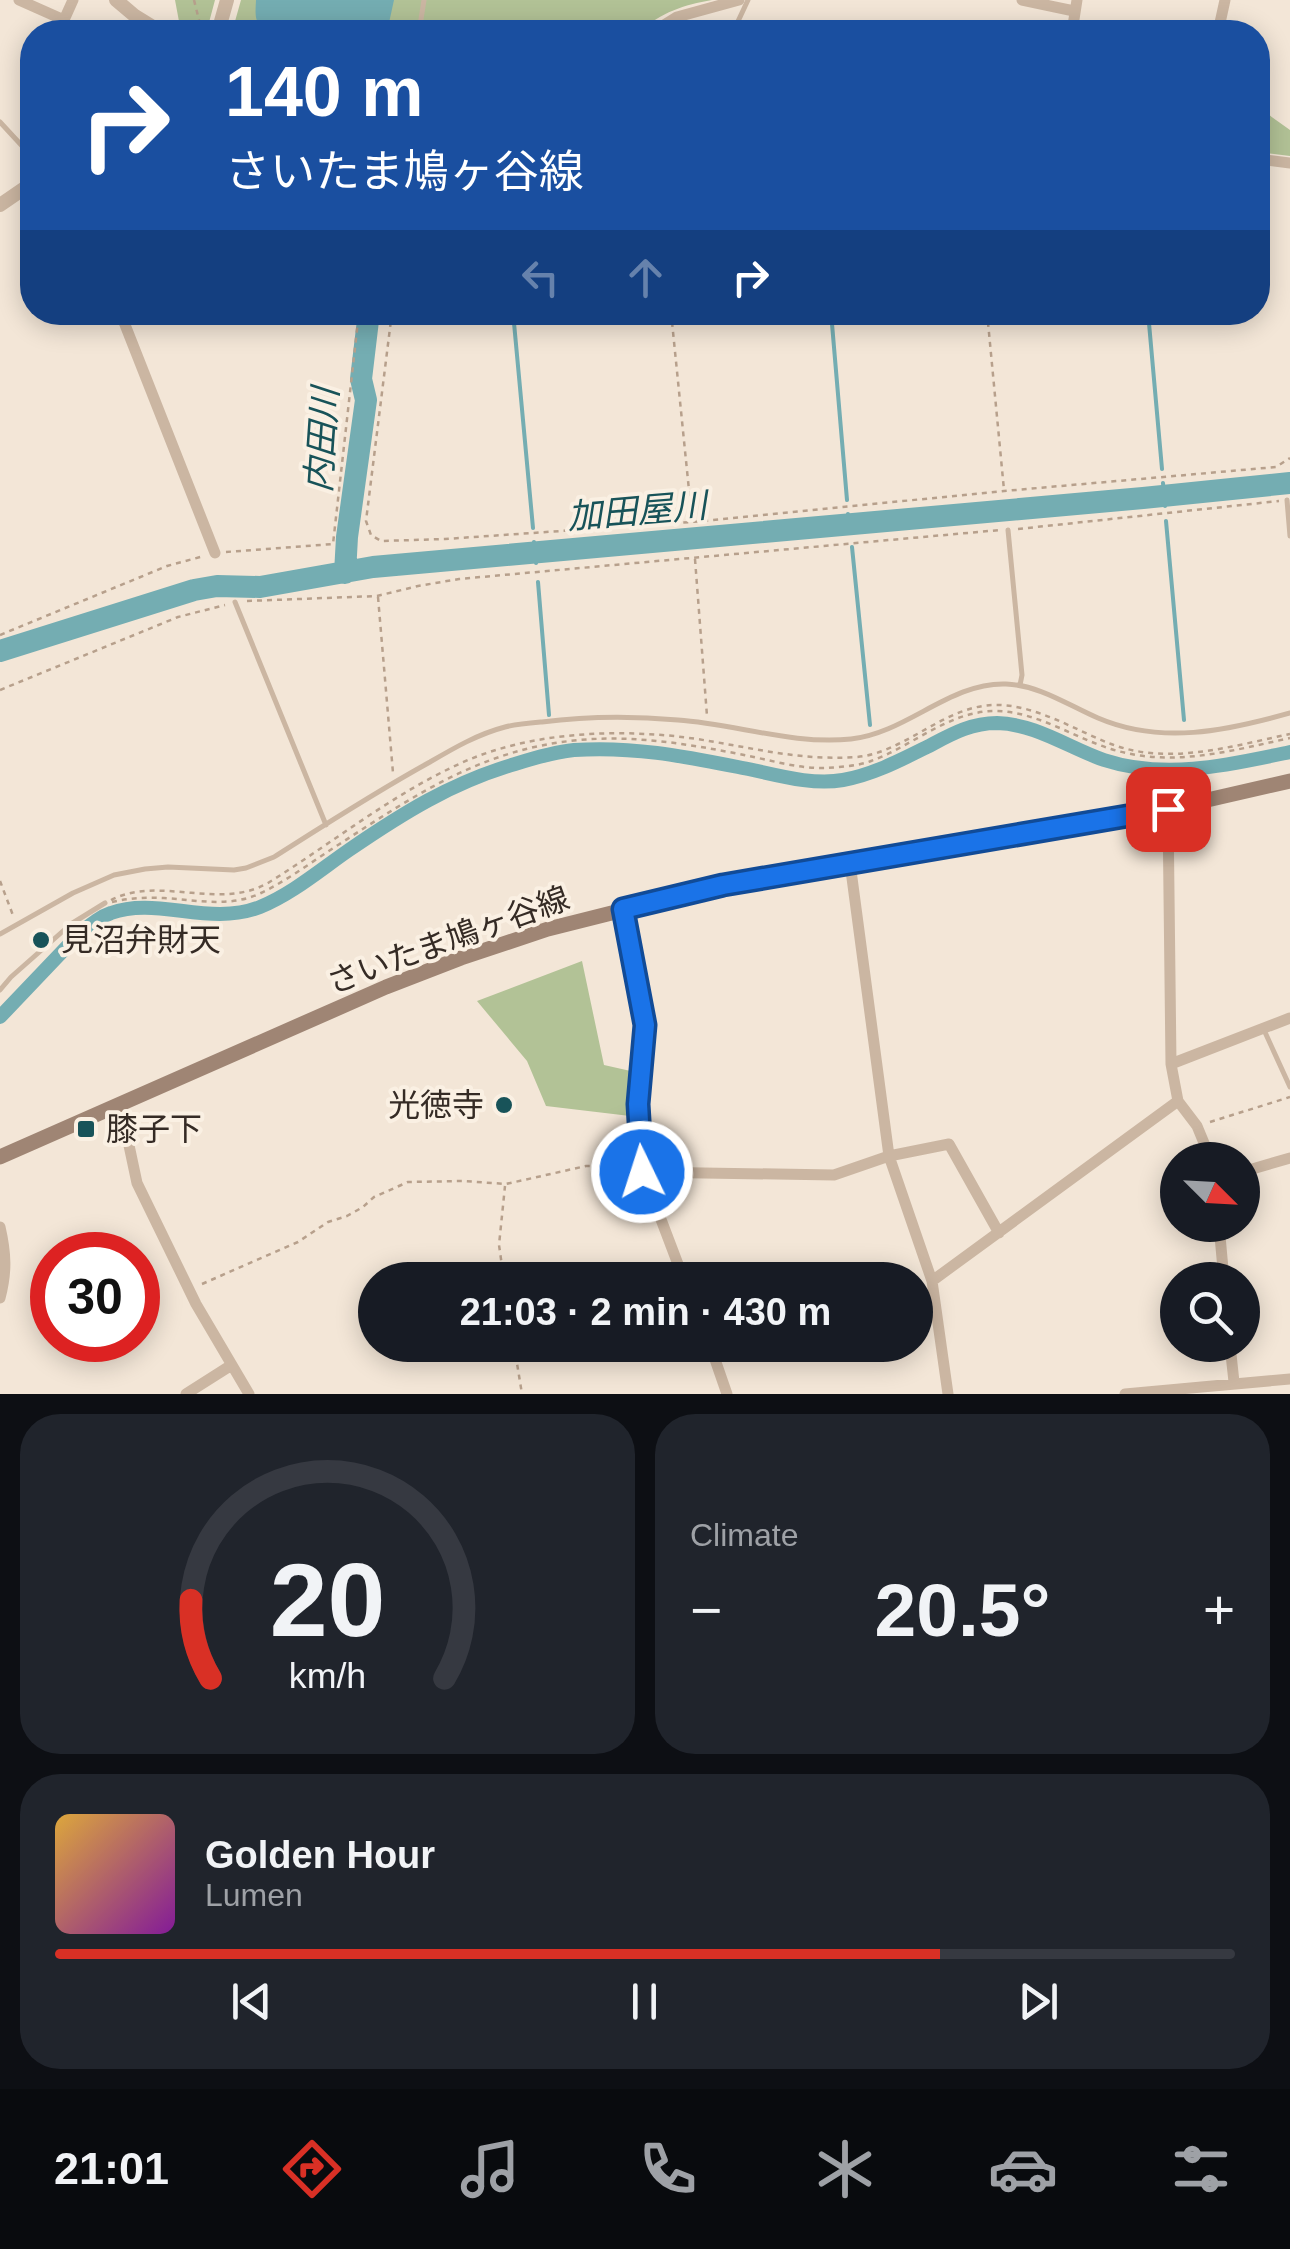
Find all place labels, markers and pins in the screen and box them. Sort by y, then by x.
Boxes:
pin [1126,767,1211,852]
place label: 見沼弁財天 [61,922,221,958]
marker: 見沼弁財天 [30,929,52,951]
place label: 光徳寺 [388,1087,484,1123]
marker: 光徳寺 [493,1094,515,1116]
place label: 膝子下 [106,1111,202,1147]
marker: 膝子下 [75,1118,97,1140]

